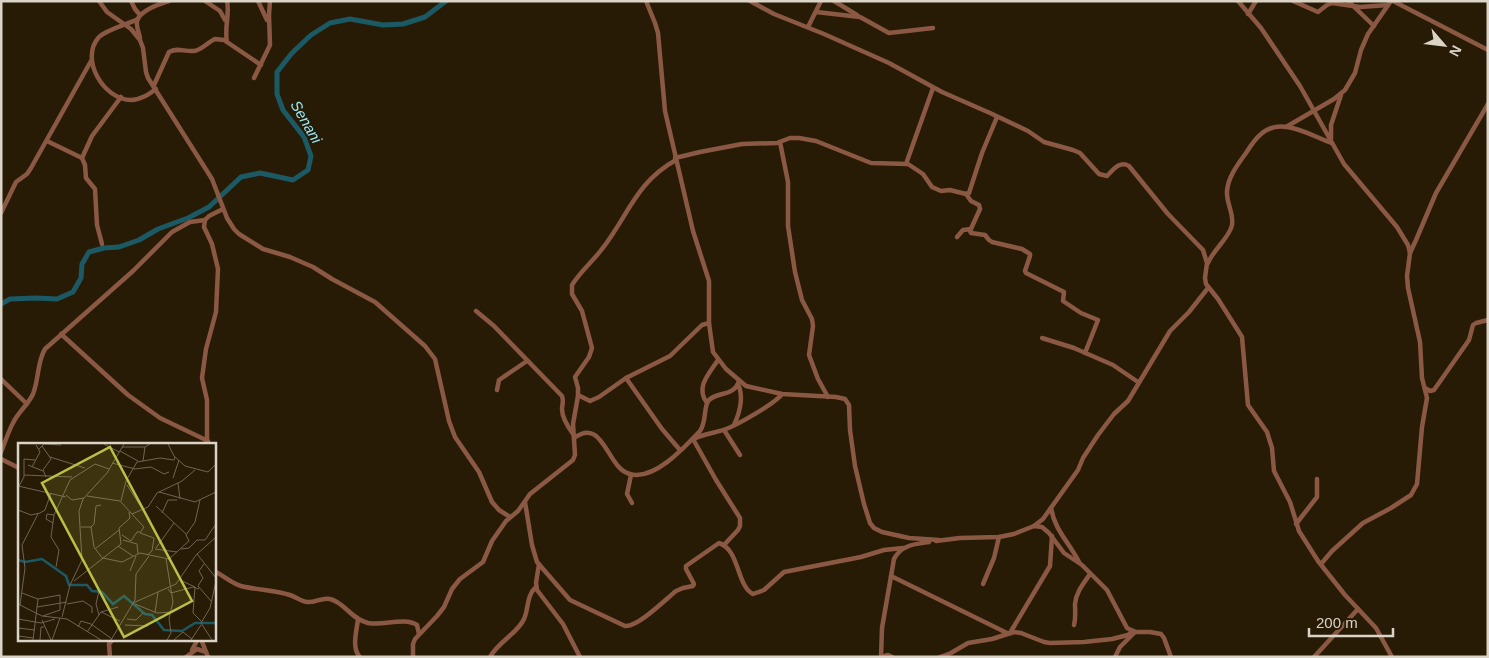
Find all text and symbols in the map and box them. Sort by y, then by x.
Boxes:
north arrow [1419,20,1469,70]
text: N [1446,43,1465,59]
water label: Senani [287,97,326,147]
inset map [18,443,215,640]
scale bar [1309,606,1393,638]
text: 200 m [1316,614,1358,631]

